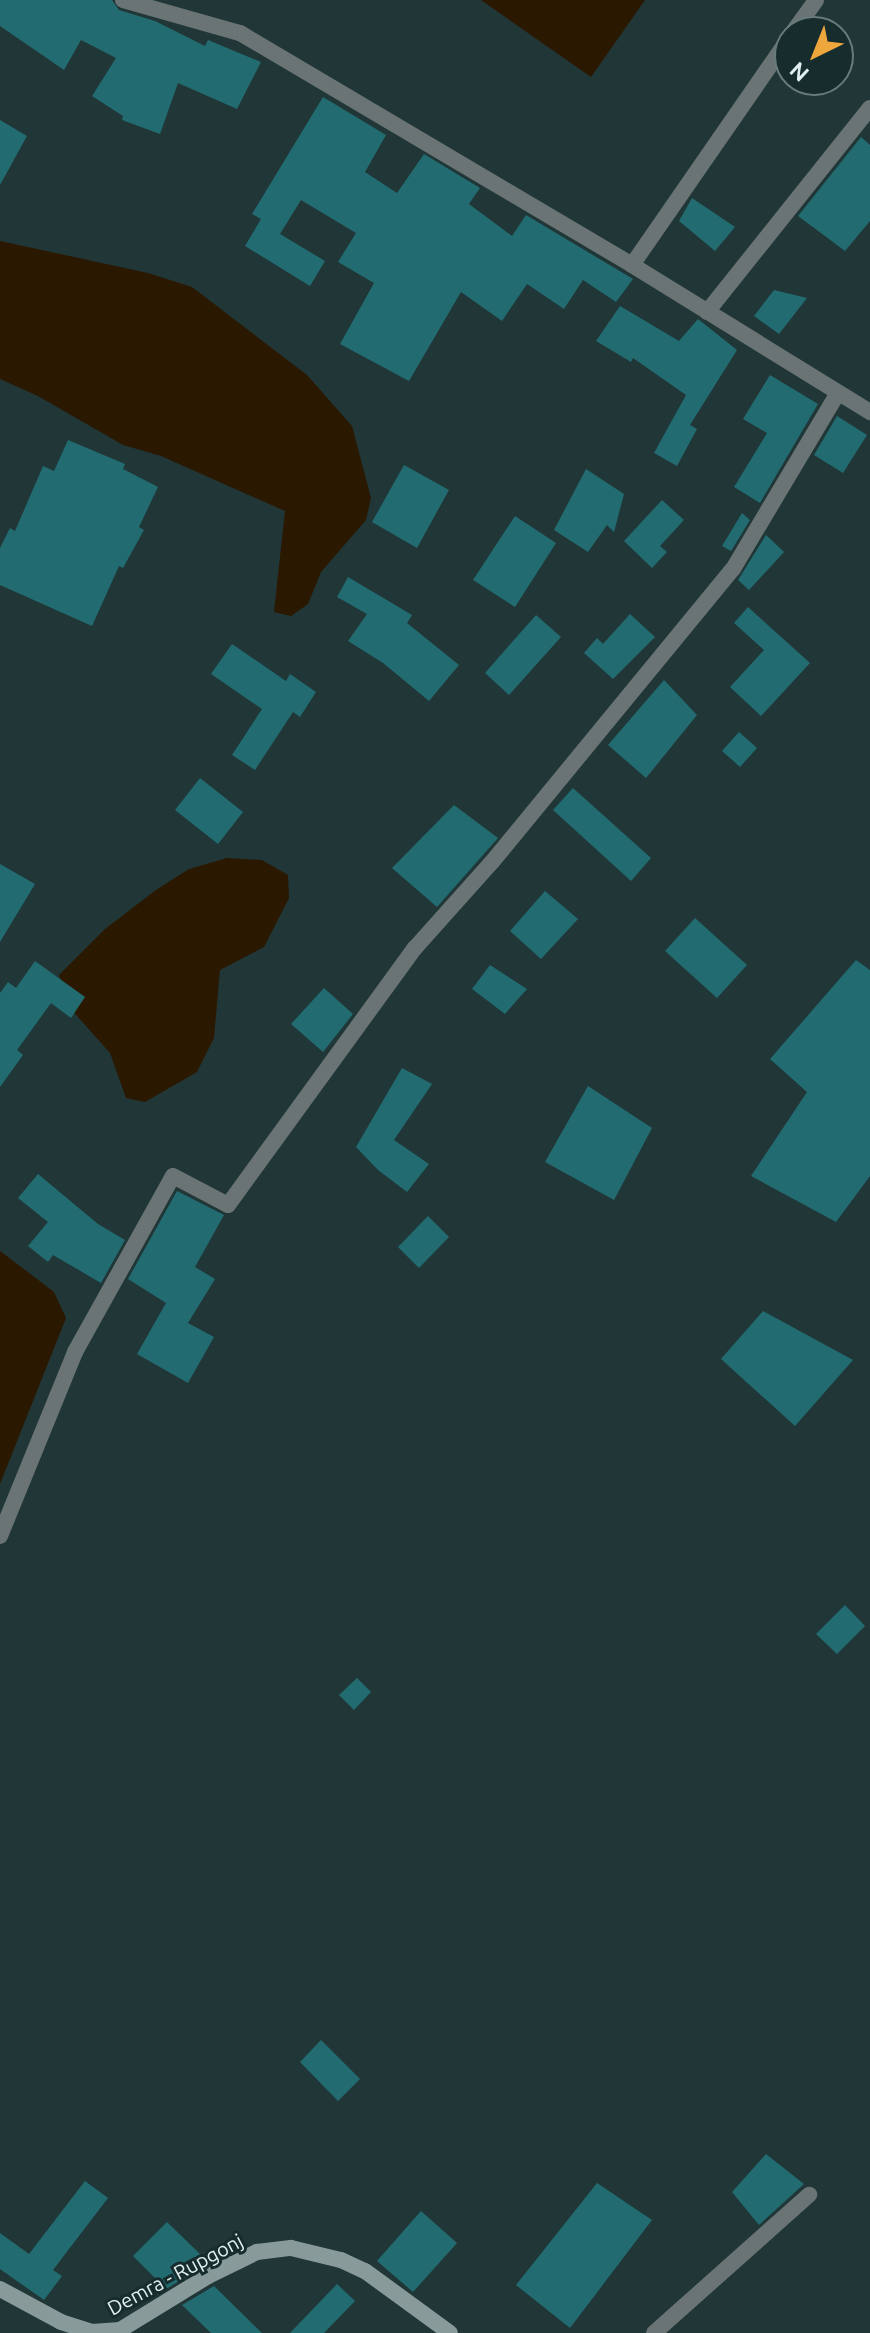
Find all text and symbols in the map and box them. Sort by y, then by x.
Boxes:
north arrow [774,16,854,96]
text: N [784,58,813,87]
street label: Demra - Rupgonj [103,2228,247,2320]

